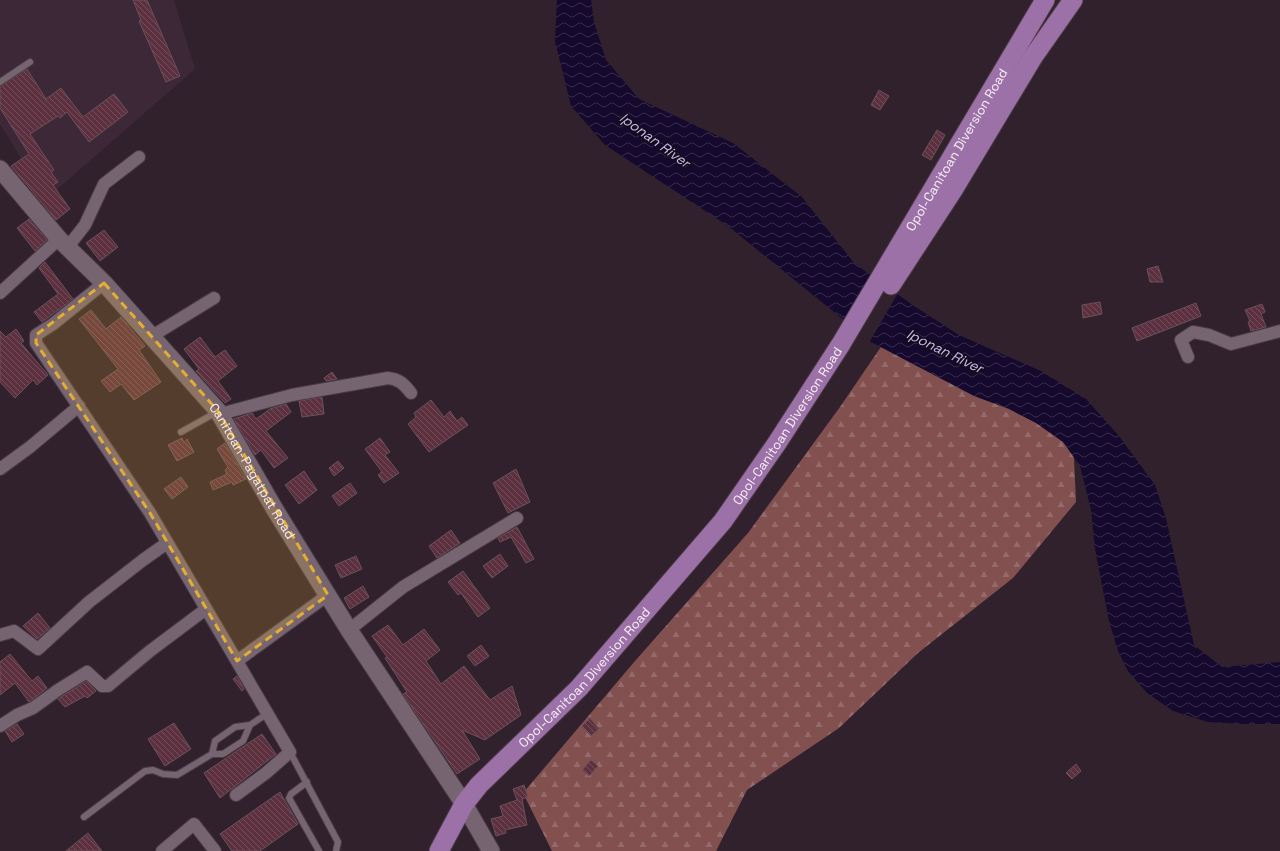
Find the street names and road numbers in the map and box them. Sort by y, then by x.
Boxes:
street label: Opol-Canitoan Diversion Road [901,65,1011,234]
street label: Opol-Canitoan Diversion Road [728,343,845,508]
street label: Canitoan-Pagatpat Road [206,399,299,542]
street label: Opol-Canitoan Diversion Road [514,603,654,751]

